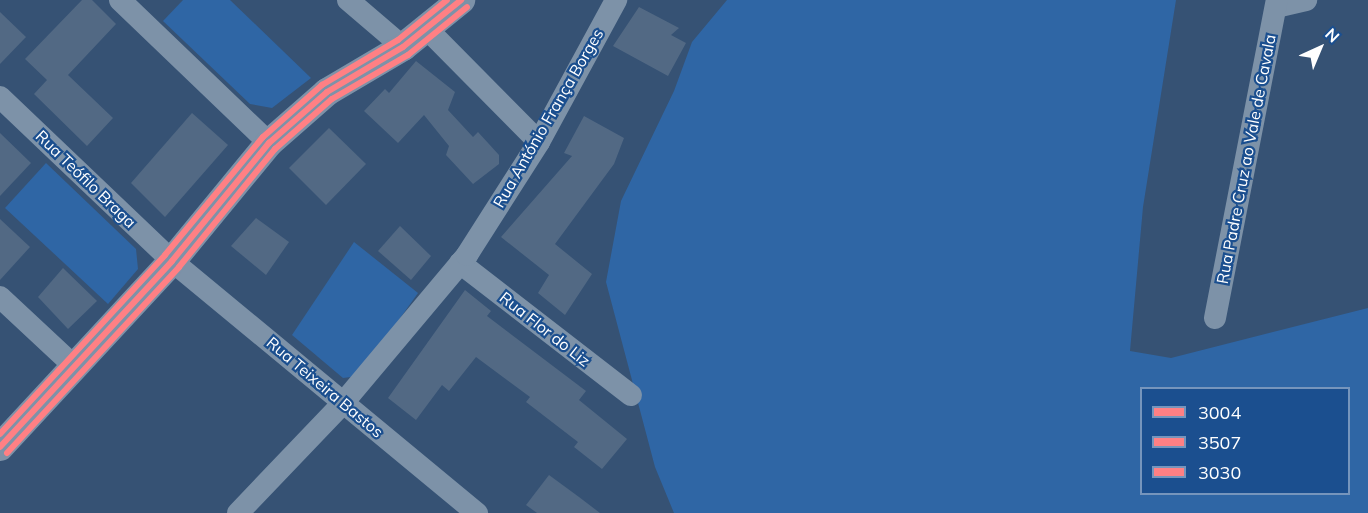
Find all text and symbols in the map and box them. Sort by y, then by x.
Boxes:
north arrow [1290,18,1350,78]
text: N [1321,24,1344,46]
street label: Rua António França Borges [489,25,607,211]
street label: Rua Padre Cruz ao Vale de Cavala [1212,33,1280,285]
street label: Rua Teófilo Braga [32,126,140,232]
street label: Rua Flor do Liz [496,288,594,370]
street label: Rua Teixeira Bastos [263,333,387,441]
legend [1140,387,1350,495]
text: 3004 [1198,401,1241,424]
text: 3507 [1198,431,1241,454]
text: 3030 [1198,461,1241,484]

